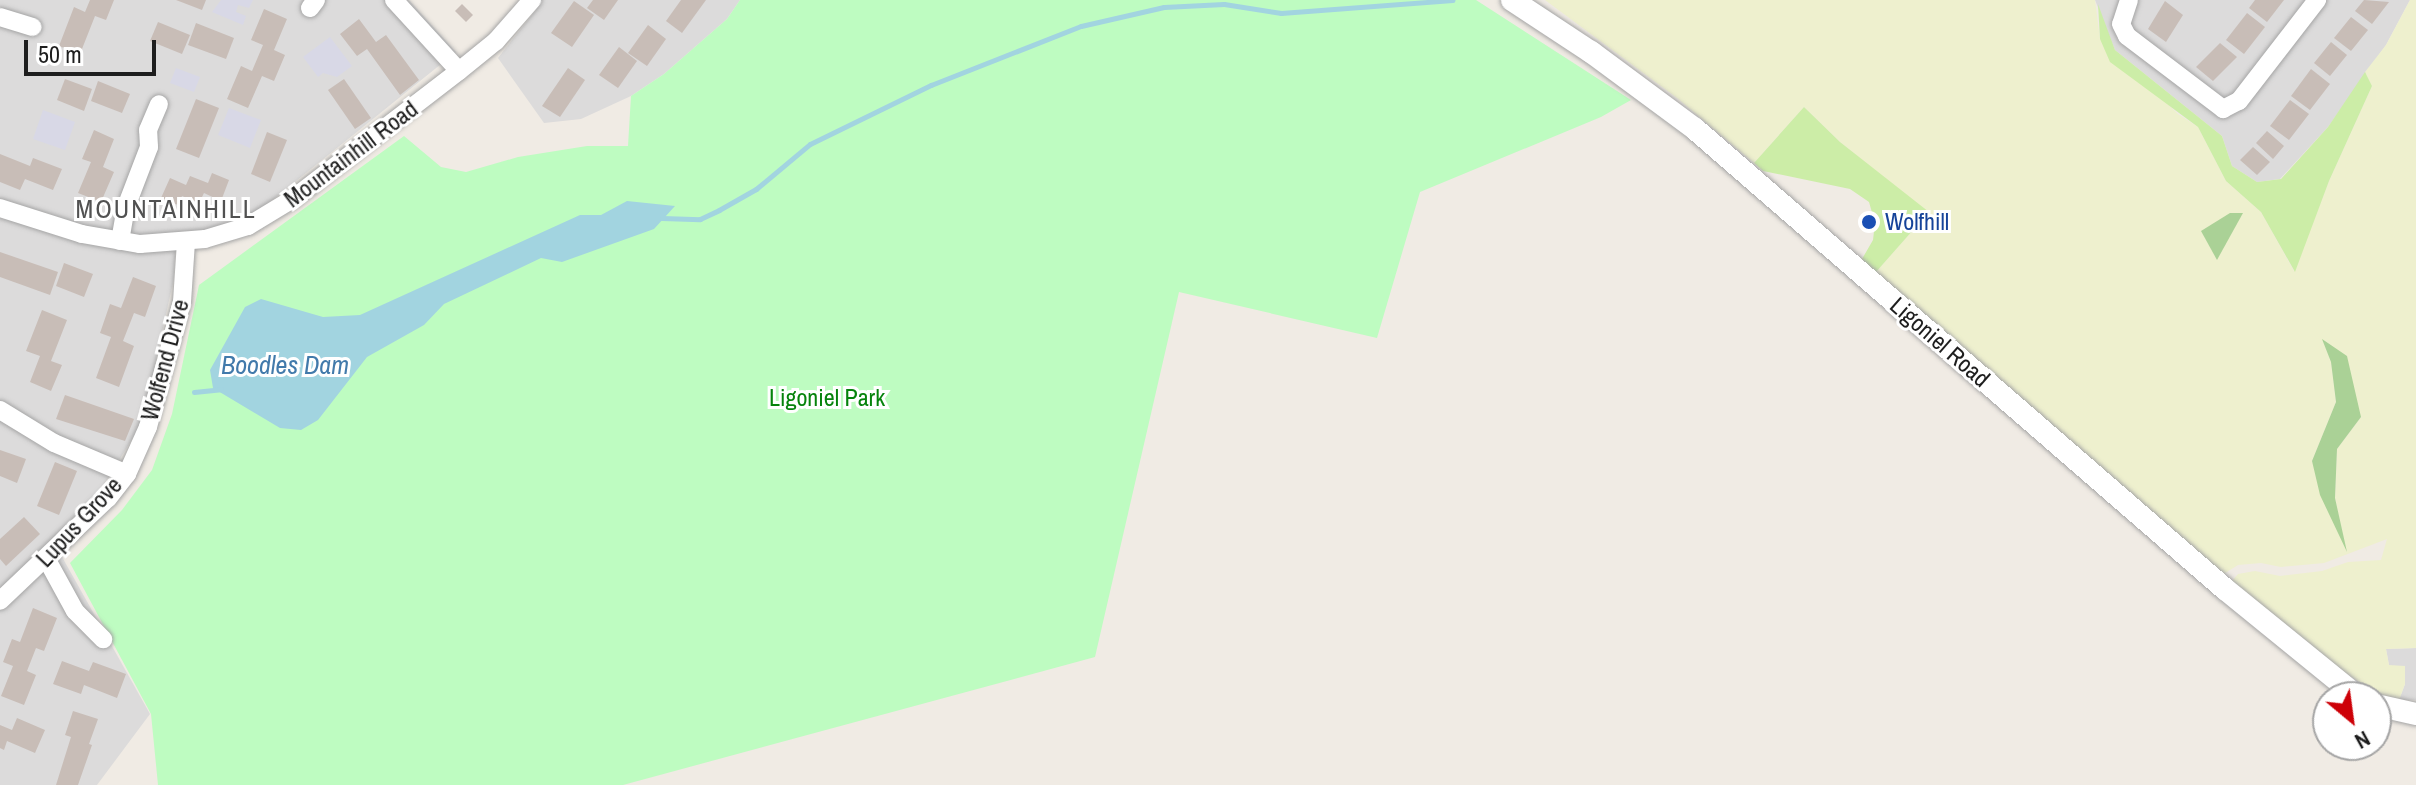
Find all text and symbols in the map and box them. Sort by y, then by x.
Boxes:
scale bar [28,24,160,74]
text: 50 m [38,38,82,70]
street label: Mountainhill Road [279,94,423,214]
district label: MOUNTAINHILL [75,193,257,225]
place label: Wolfhill [1885,208,1949,236]
marker: Wolfhill [1860,213,1878,231]
street label: Ligoniel Road [1884,291,1996,393]
street label: Wolfend Drive [135,296,195,424]
water label: Boodles Dam [221,349,349,381]
park label: Ligoniel Park [769,384,885,412]
street label: Lupus Grove [30,471,128,573]
north arrow [2312,681,2392,761]
text: N [2350,724,2376,757]

